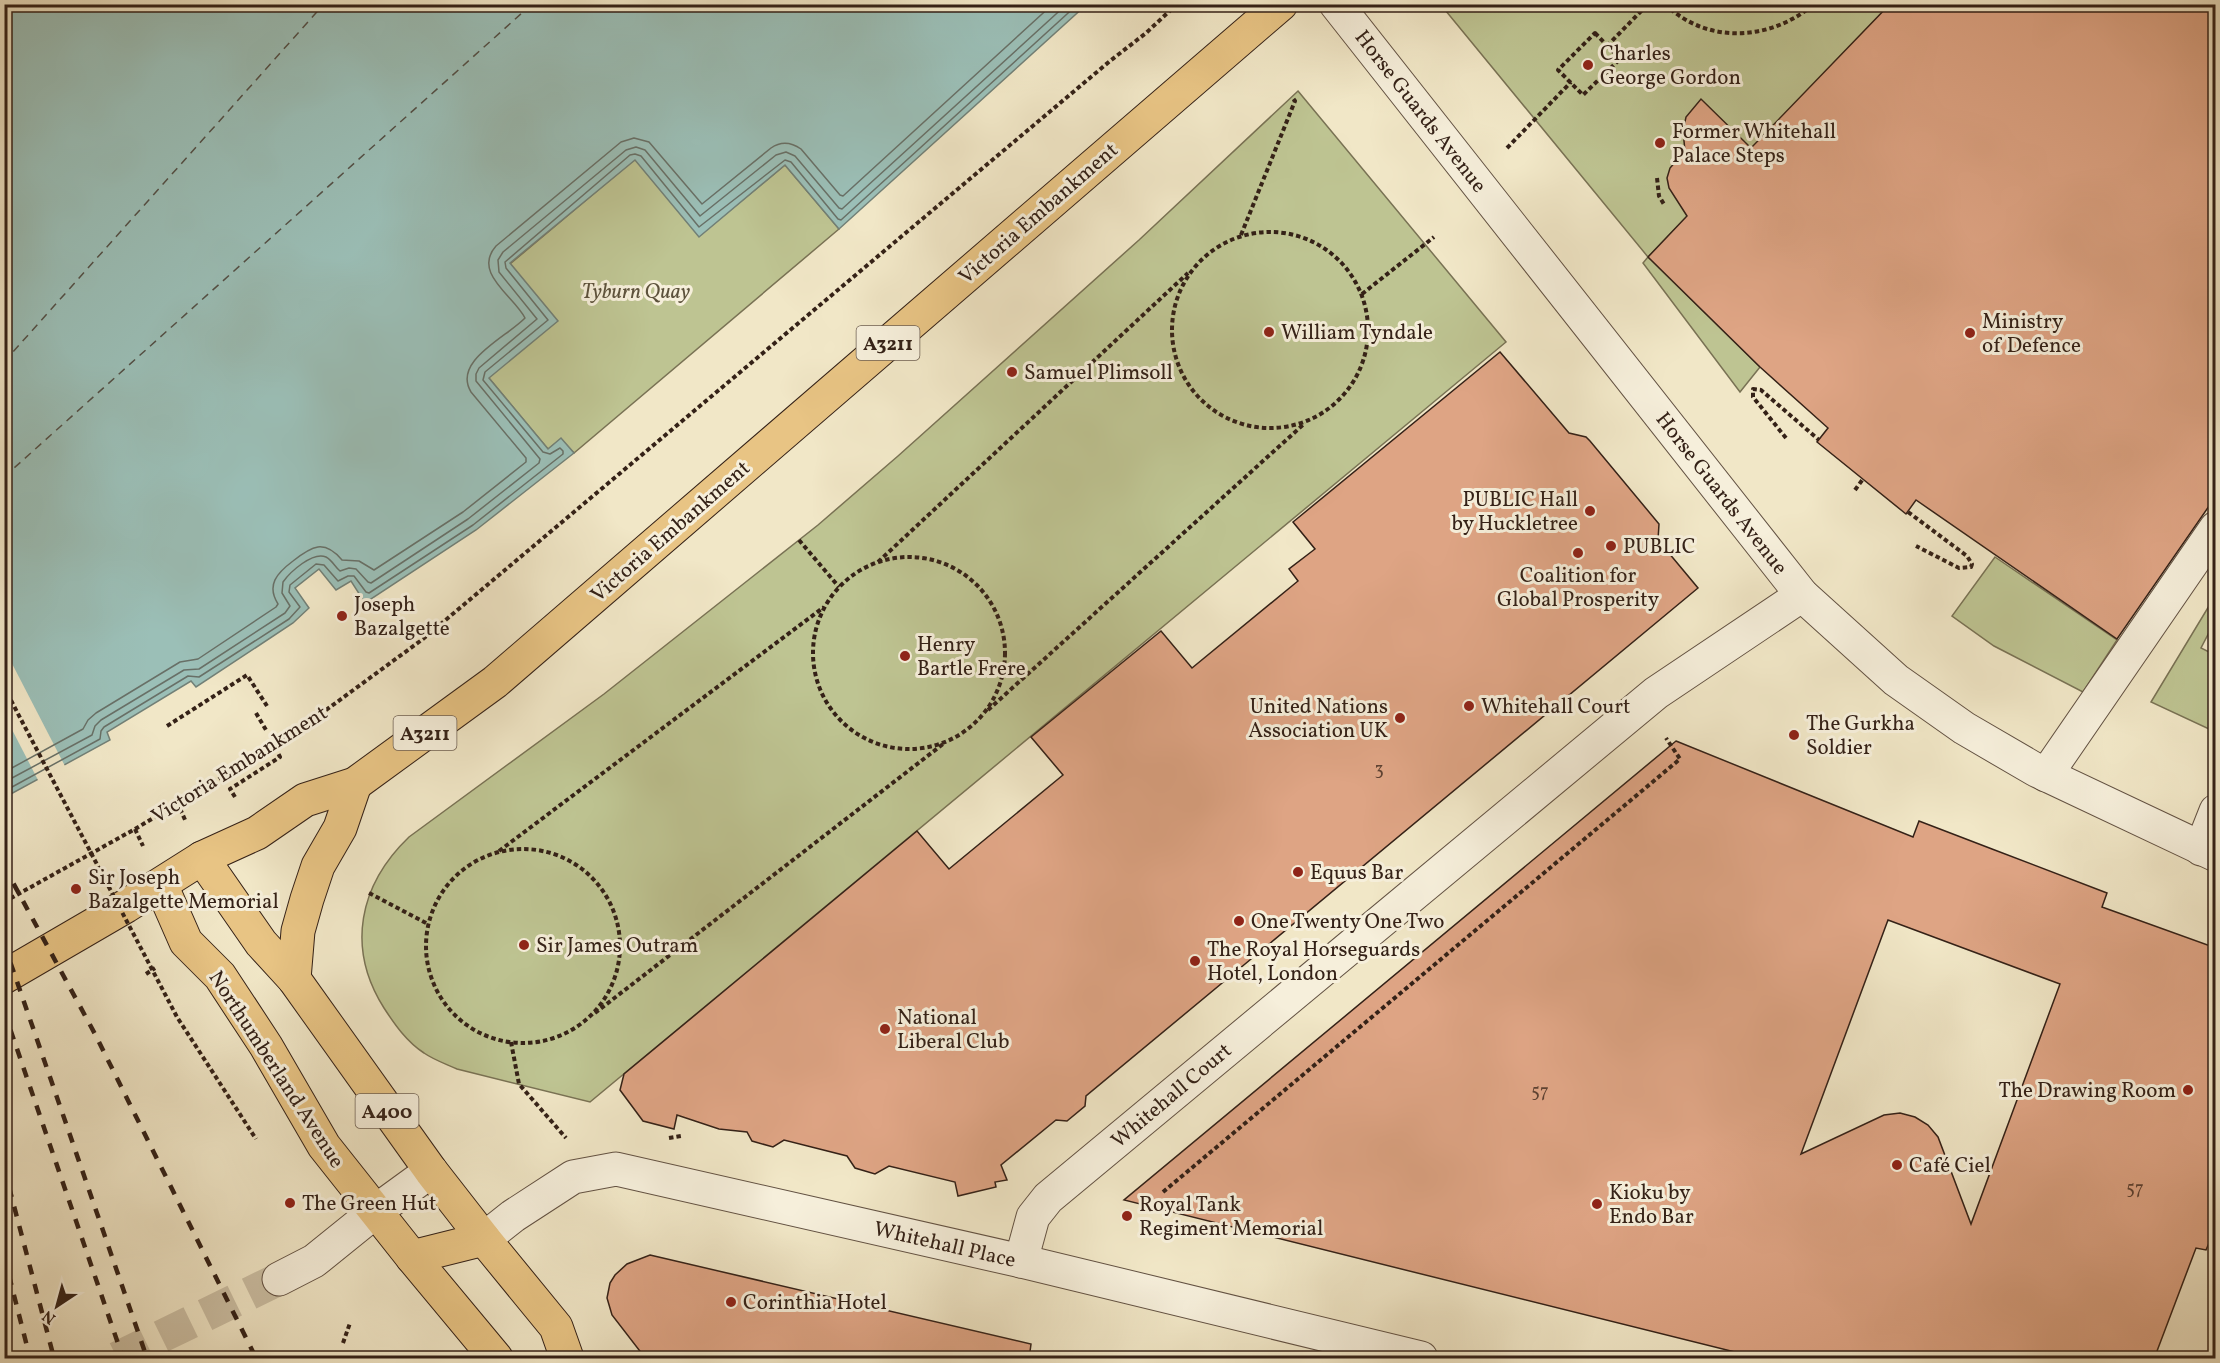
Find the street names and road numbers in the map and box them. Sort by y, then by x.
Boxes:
street label: Horse Guards Avenue [1347,25,1493,199]
street label: Victoria Embankment [953,137,1125,292]
road number: A3211 [856,326,920,360]
street label: Horse Guards Avenue [1648,407,1794,581]
street label: Victoria Embankment [585,455,757,610]
street label: Victoria Embankment [146,699,333,831]
road number: A3211 [394,716,456,750]
street label: Northumberland Avenue [201,965,351,1174]
street label: Whitehall Court [1105,1037,1239,1155]
road number: A400 [356,1094,418,1128]
street label: Whitehall Place [871,1215,1019,1276]

